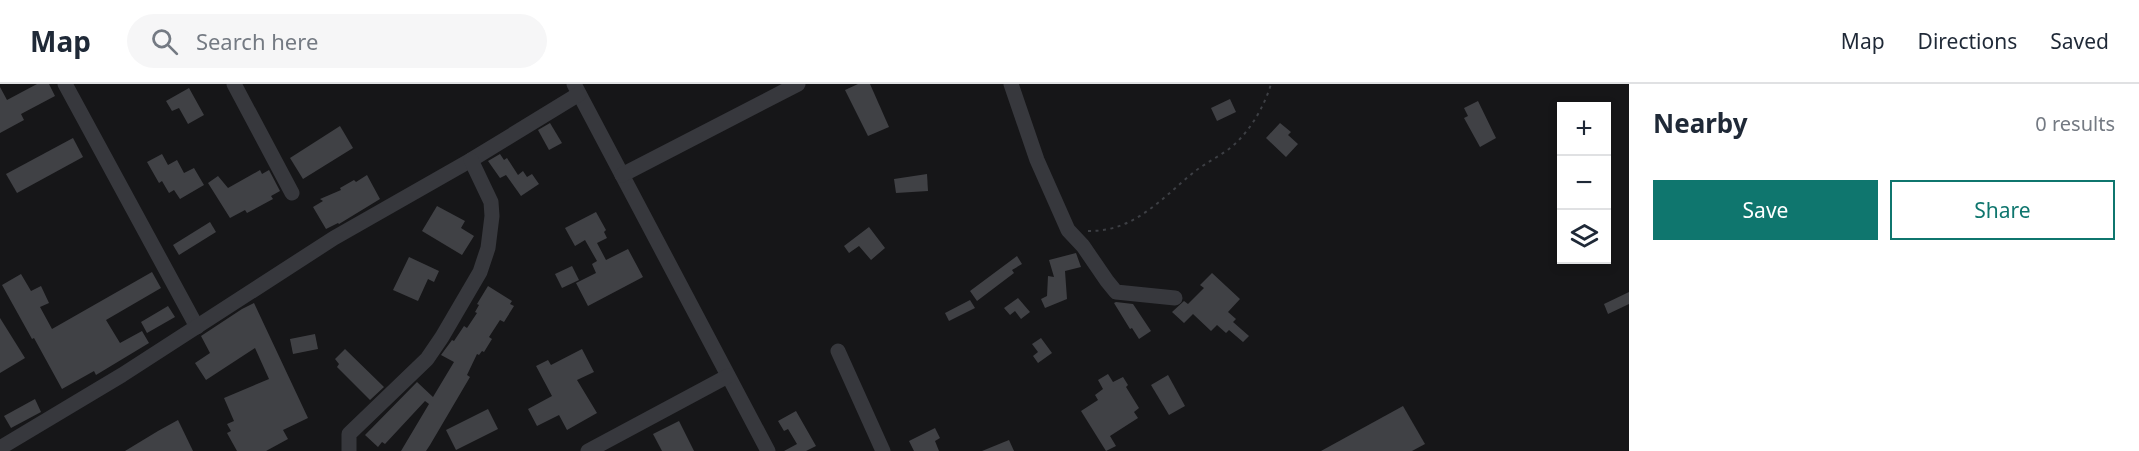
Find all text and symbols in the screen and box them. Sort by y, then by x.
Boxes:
search box [127,14,547,68]
text: Map [30,22,91,60]
icon: search [148,25,181,58]
text: Search here [196,26,318,56]
text: Map [1841,27,1885,55]
text: Directions [1918,27,2017,55]
text: Saved [2050,27,2109,55]
map controls [1557,102,1611,264]
button: + [1557,102,1611,156]
text: Nearby [1653,105,1748,141]
text: 0 results [2035,110,2115,137]
button: − [1557,156,1611,210]
button: Save [1653,180,1878,240]
button: Share [1890,180,2115,240]
button: layers [1557,210,1611,264]

